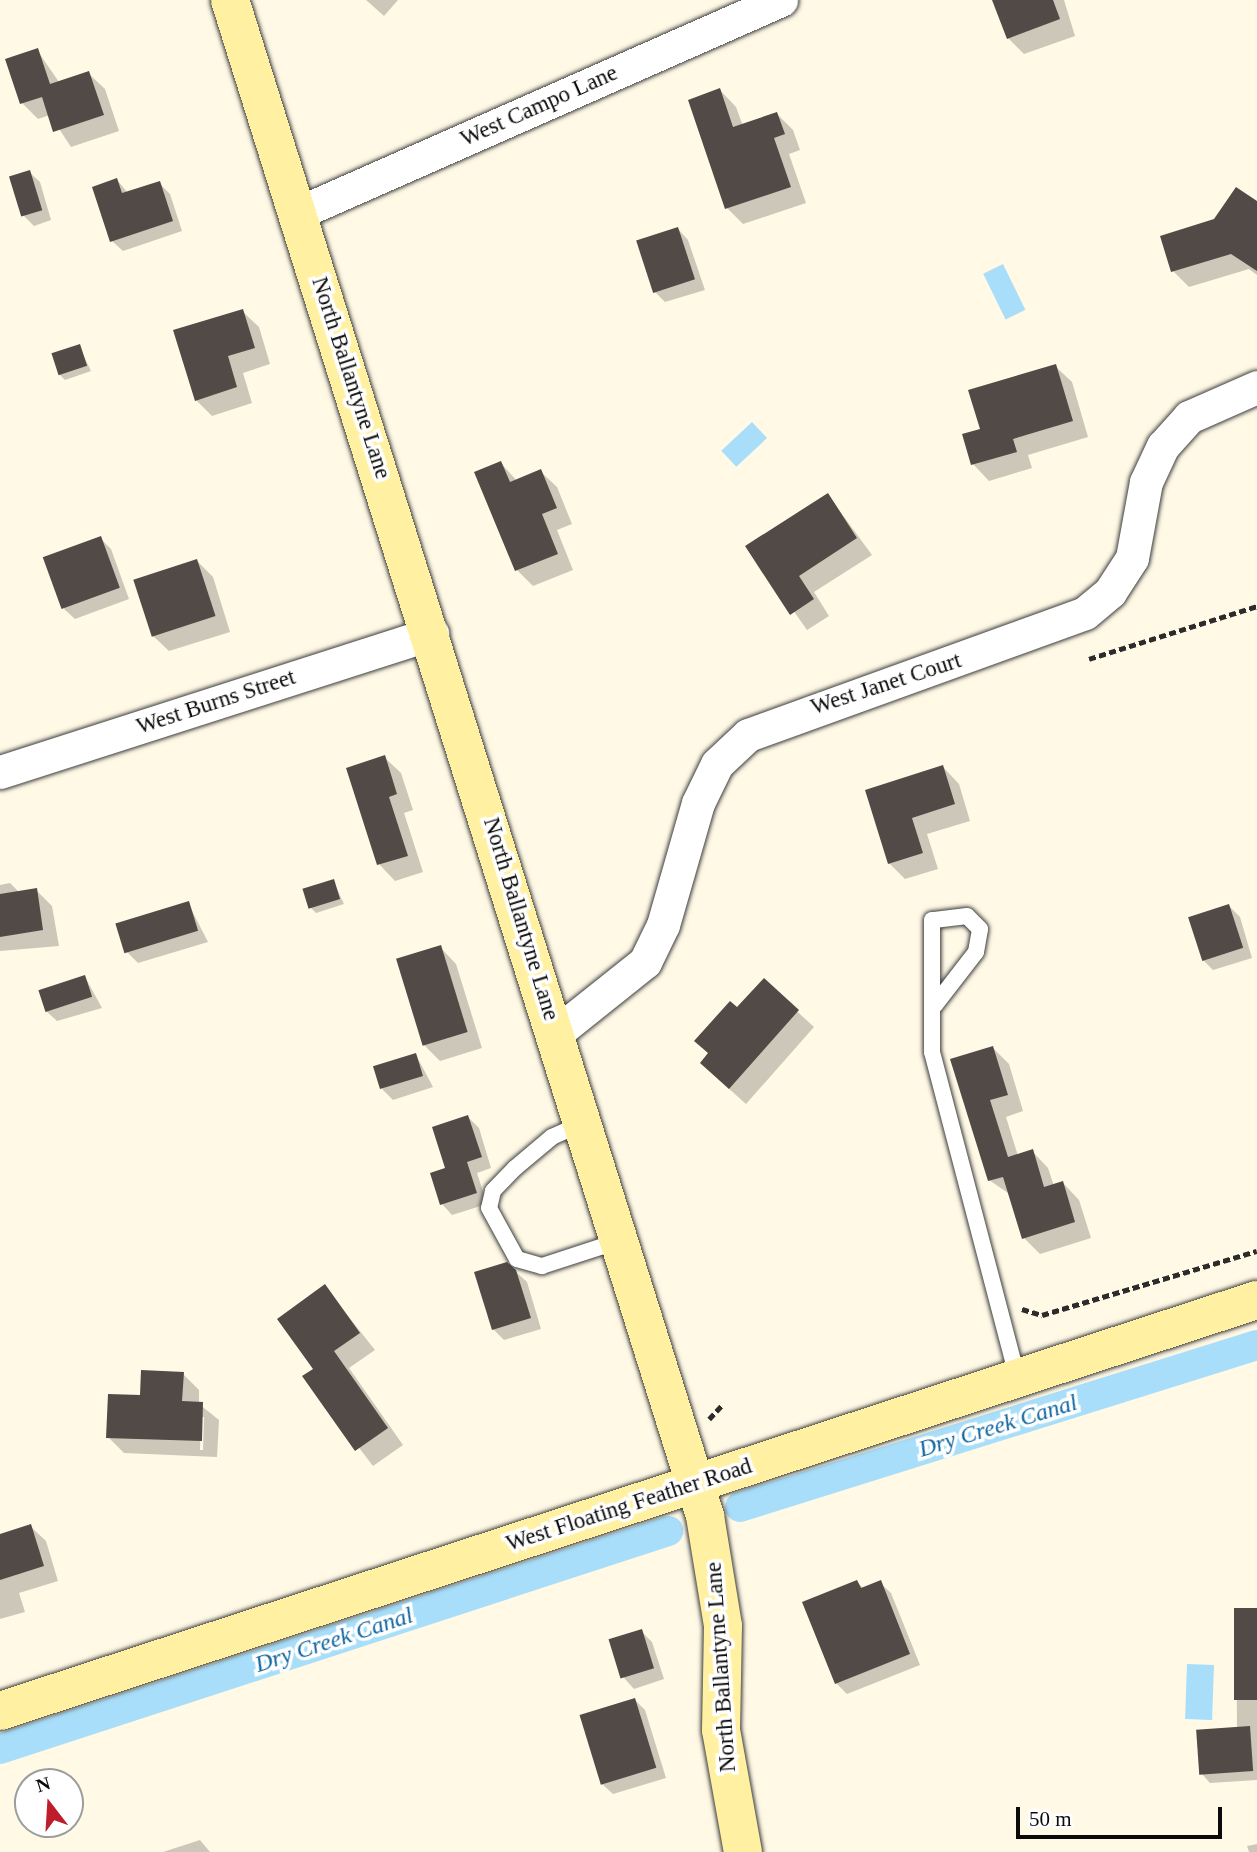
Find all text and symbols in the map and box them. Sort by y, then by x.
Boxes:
street label: West Campo Lane [456,59,622,153]
street label: North Ballantyne Lane [305,274,397,482]
street label: West Janet Court [807,647,965,721]
street label: West Burns Street [133,663,299,741]
street label: North Ballantyne Lane [477,814,565,1024]
water label: Dry Creek Canal [915,1388,1081,1464]
street label: West Floating Feather Road [503,1452,755,1558]
street label: North Ballantyne Lane [700,1561,742,1773]
water label: Dry Creek Canal [251,1601,417,1679]
north arrow [14,1768,84,1838]
text: N [34,1772,53,1796]
scale bar [1019,1792,1226,1836]
text: 50 m [1029,1807,1072,1831]

